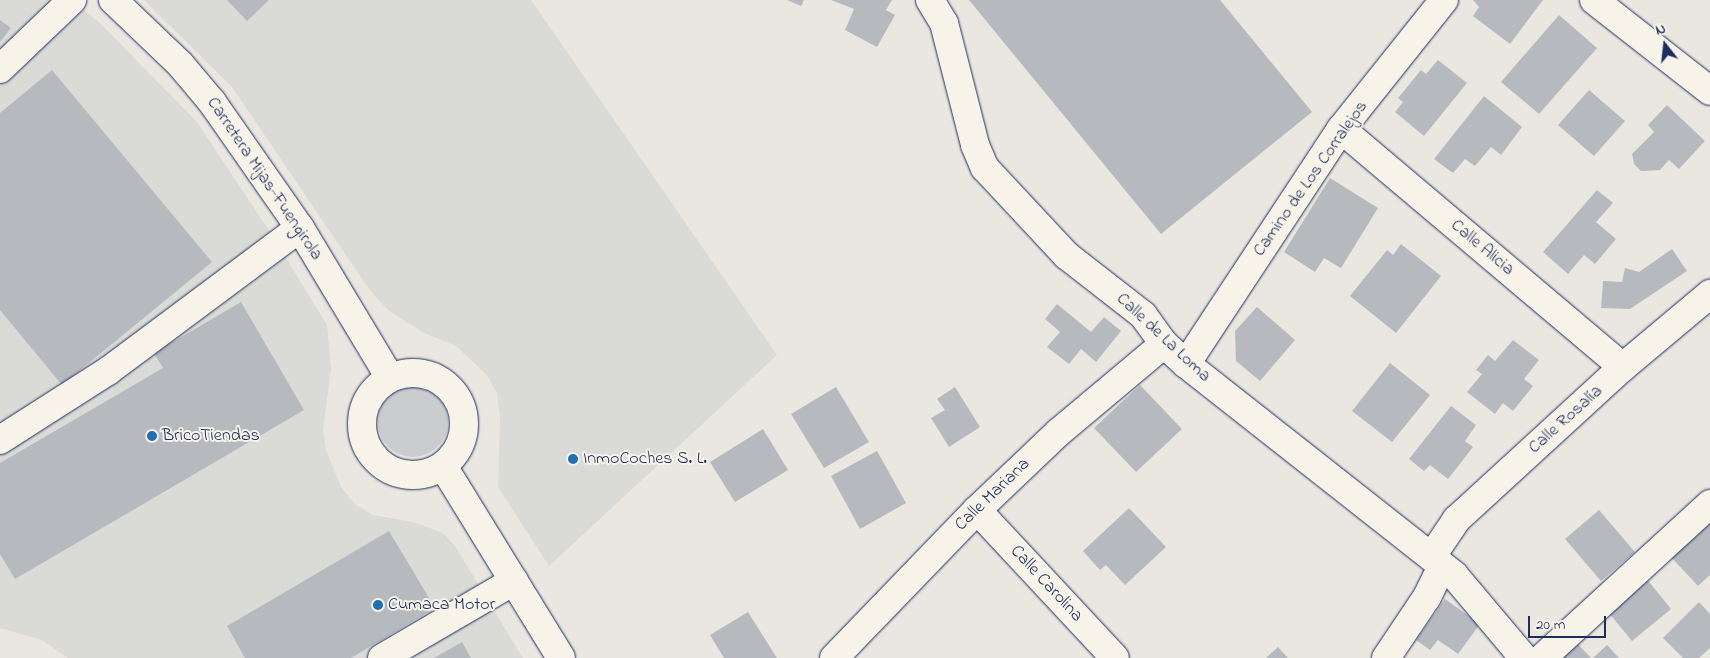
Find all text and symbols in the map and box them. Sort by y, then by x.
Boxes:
text: N [1653,19,1668,41]
north arrow [1640,20,1690,70]
street label: Carretera Mijas-Fuengirola [201,93,327,265]
street label: Camino de Los Corralejos [1249,97,1373,261]
street label: Calle Alicia [1446,215,1518,281]
street label: Calle de La Loma [1111,289,1215,387]
street label: Calle Rosalía [1524,381,1608,459]
place label: BricoTiendas [162,425,260,447]
marker: BricoTiendas [146,430,158,442]
place label: InmoCoches S. L. [583,448,707,470]
marker: InmoCoches S. L. [567,453,579,465]
street label: Calle Mariana [951,454,1035,536]
street label: Calle Carolina [1005,541,1087,627]
place label: Cumaca Motor [388,594,495,616]
marker: Cumaca Motor [372,599,384,611]
scale bar [1530,606,1608,638]
text: 20 m [1536,614,1565,636]

